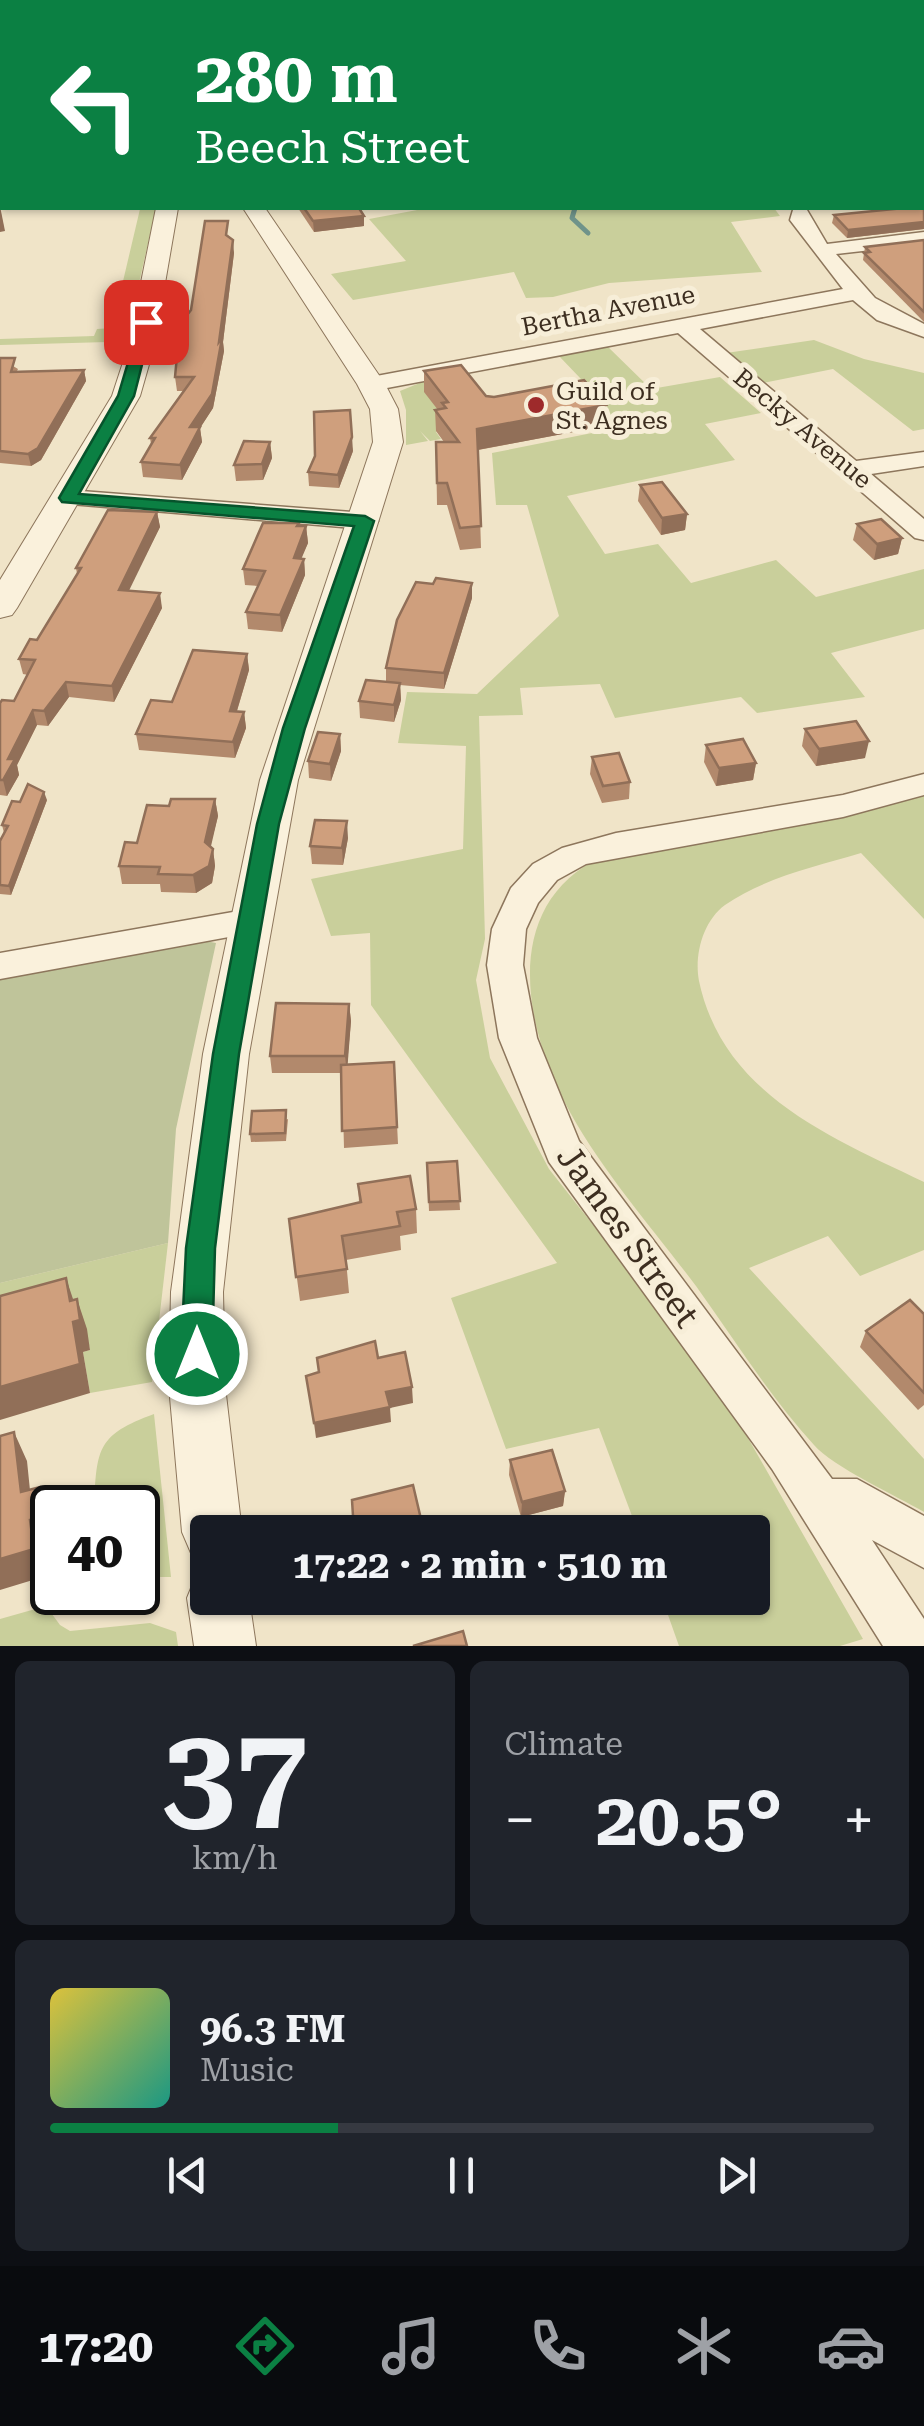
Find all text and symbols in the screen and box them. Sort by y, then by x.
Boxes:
text: 280 m [195,37,398,119]
icon: left [30,40,160,170]
text: Beech Street [195,121,470,174]
street label: Bertha Avenue [519,279,697,342]
pin [104,280,189,365]
icon: arrive [119,295,174,350]
street label: Becky Avenue [728,362,878,494]
place label: Guild of St. Agnes [556,377,668,435]
marker: Guild of St. Agnes [525,394,547,416]
street label: James Street [548,1137,707,1335]
position arrow [145,1302,249,1406]
speed limit sign: 40 [30,1485,160,1615]
text: 17:22 · 2 min · 510 m [293,1543,667,1587]
text: 37 [162,1697,308,1850]
text: Climate [505,1725,623,1763]
text: 20.5° [596,1775,783,1863]
text: − [505,1788,535,1852]
text: + [843,1788,874,1852]
text: km/h [192,1839,278,1877]
text: 96.3 FM [200,2007,346,2051]
text: Music [200,2051,294,2089]
icon: previous [160,2148,215,2203]
icon: pause [434,2148,489,2203]
icon: next [709,2148,764,2203]
icon: directions [230,2311,300,2381]
icon: music [376,2311,446,2381]
icon: phone [523,2311,593,2381]
icon: climate [669,2311,739,2381]
icon: car [816,2311,886,2381]
text: 17:20 [38,2320,153,2373]

